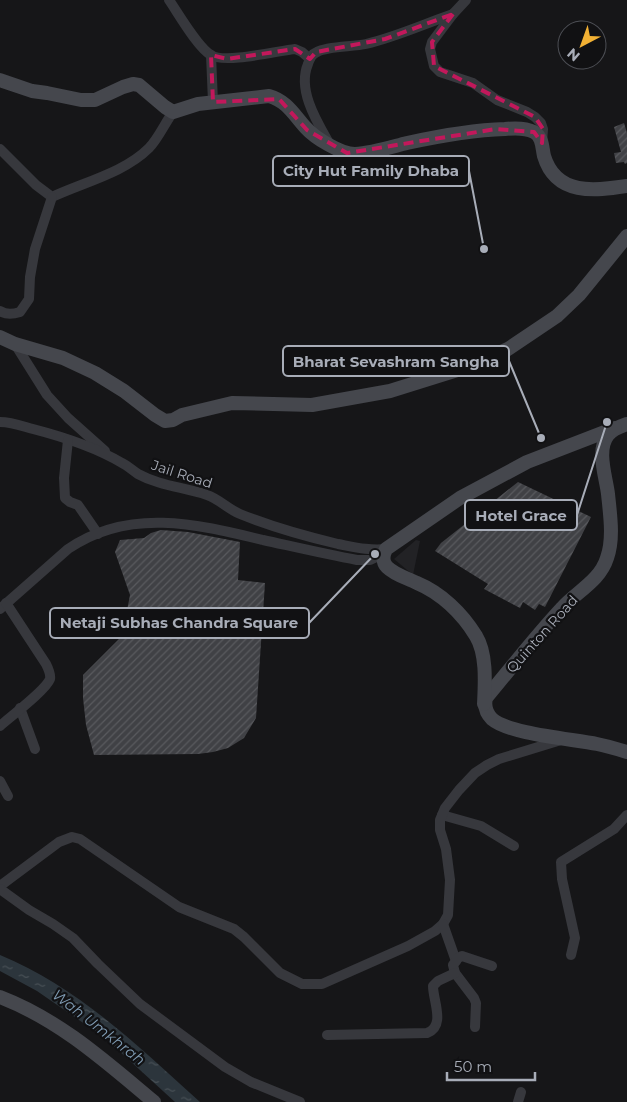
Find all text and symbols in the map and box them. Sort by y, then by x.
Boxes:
north arrow [557,20,607,70]
text: N [563,44,584,65]
callout: City Hut Family Dhaba [273,156,469,186]
text: City Hut Family Dhaba [283,161,459,180]
callout: Bharat Sevashram Sangha [283,346,509,376]
text: Bharat Sevashram Sangha [293,352,499,371]
street label: Jail Road [148,455,215,492]
callout: Hotel Grace [465,500,577,530]
text: Hotel Grace [475,506,567,525]
street label: Quinton Road [502,591,582,677]
callout: Netaji Subhas Chandra Square [50,608,309,638]
text: Netaji Subhas Chandra Square [60,613,298,632]
water label: Wah Umkhrah [49,985,149,1069]
scale bar [447,1050,534,1082]
text: 50 m [454,1057,492,1076]

